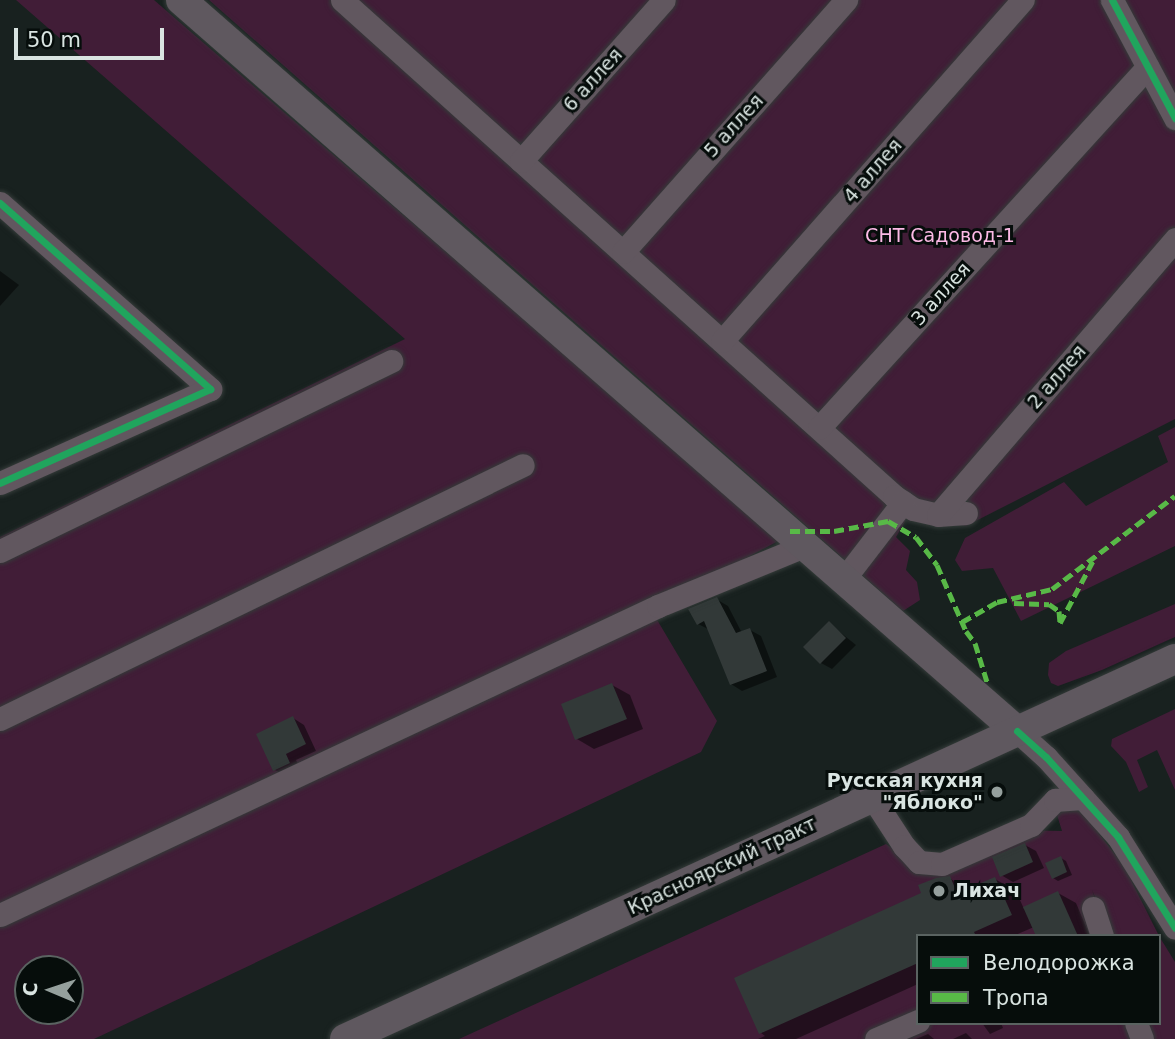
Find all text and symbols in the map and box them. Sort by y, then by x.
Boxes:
scale bar [18,14,168,58]
text: 50 m [27,28,81,52]
street label: 6 аллея [559,44,627,116]
street label: 5 аллея [700,90,768,162]
street label: 4 аллея [839,134,907,208]
park label: СНТ Садовод-1 [865,225,1015,247]
street label: 3 аллея [907,258,975,330]
street label: 2 аллея [1023,340,1091,414]
place label: Русская кухня "Яблоко" [827,770,983,814]
marker: Русская кухня "Яблоко" [989,784,1005,800]
street label: Красноярский тракт [624,812,820,920]
place label: Лихач [953,880,1020,902]
marker: Лихач [931,883,947,899]
legend [916,934,1161,1025]
text: Велодорожка [983,951,1135,975]
north arrow [14,955,84,1025]
text: С [19,982,41,997]
text: Тропа [983,986,1049,1010]

